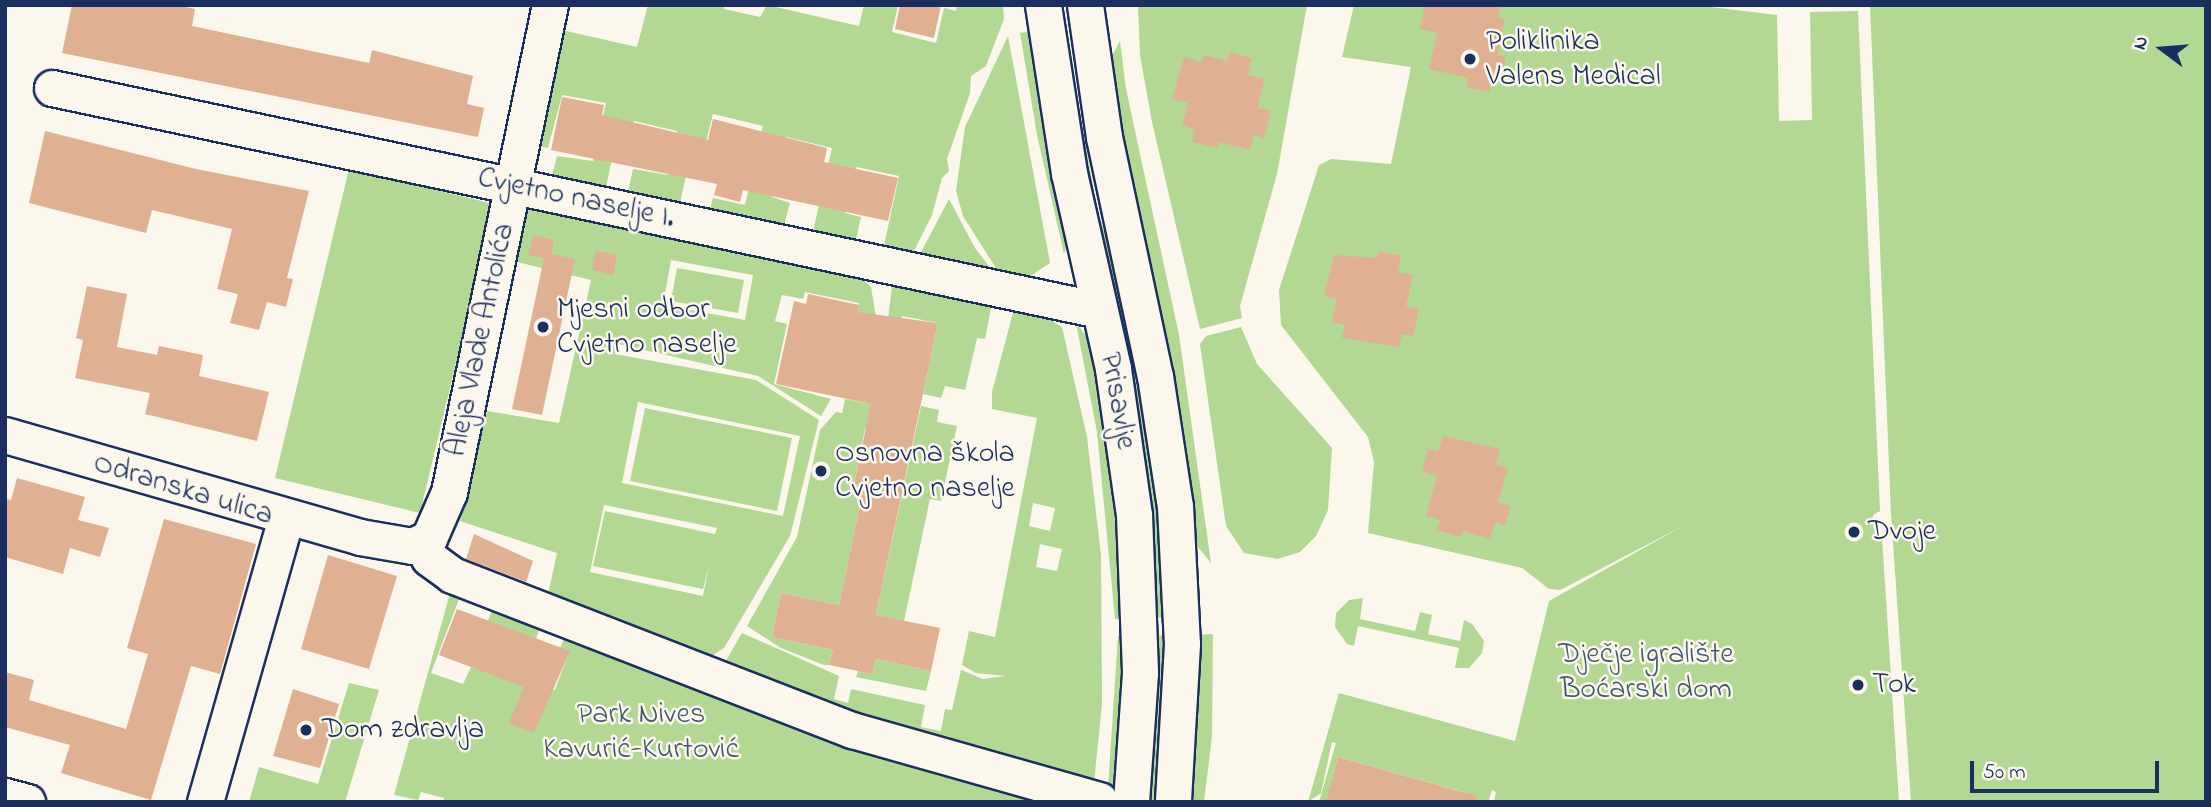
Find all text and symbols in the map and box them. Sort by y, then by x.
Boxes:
north arrow [2127,14,2197,84]
place label: Poliklinika Valens Medical [1486,24,1661,94]
text: N [2127,33,2156,53]
marker: Poliklinika Valens Medical [1460,49,1480,69]
street label: Cvjetno naselje I. [474,161,678,237]
street label: Aleja Vlade Antolića [439,220,523,460]
place label: Mjesni odbor Cvjetno naselje [557,292,737,362]
marker: Mjesni odbor Cvjetno naselje [535,319,551,335]
street label: Prisavlje [1091,350,1143,452]
place label: Osnovna škola Cvjetno naselje [835,436,1015,506]
street label: Odranska ulica [89,446,277,534]
marker: Osnovna škola Cvjetno naselje [813,463,829,479]
place label: Dvoje [1868,514,1936,550]
marker: Dvoje [1846,524,1862,540]
park label: Dječje igralište Boćarski dom [1558,637,1734,708]
place label: Tok [1872,667,1916,703]
marker: Tok [1850,677,1866,693]
park label: Park Nives Kavurić-Kurtović [543,697,739,768]
place label: Dom zdravlja [322,712,484,748]
marker: Dom zdravlja [296,720,316,740]
scale bar [1973,748,2162,792]
text: 50 m [1983,758,2026,788]

